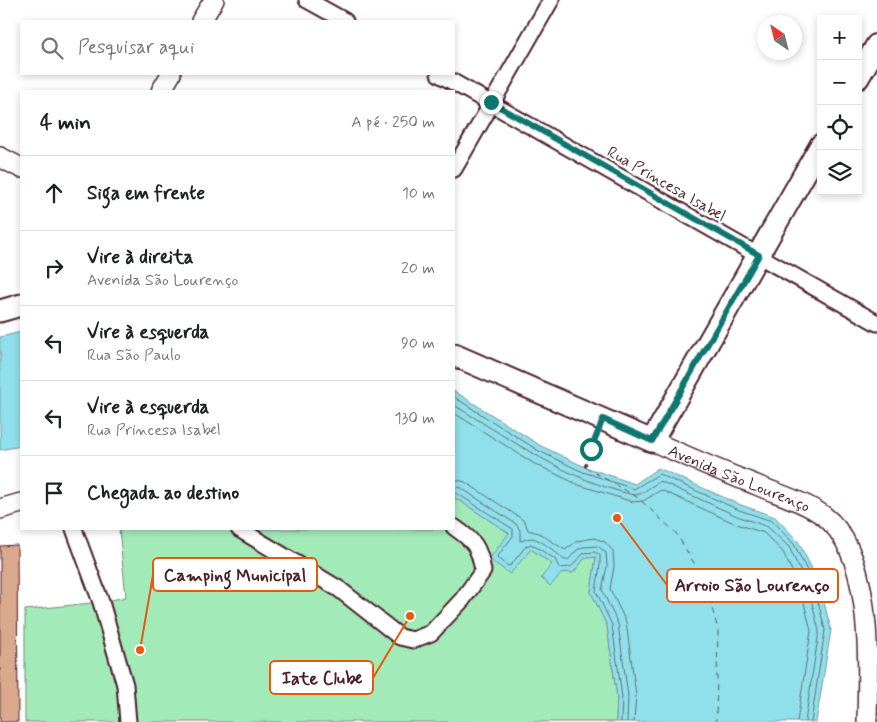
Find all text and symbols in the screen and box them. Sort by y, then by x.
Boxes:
north arrow [757,15,802,60]
map controls [817,15,862,195]
button: + [817,15,862,60]
search box [20,20,455,75]
icon: search [38,34,66,62]
text: Pesquisar aqui [78,35,194,60]
button: − [817,60,862,105]
route end [480,91,503,114]
button: locate [817,105,862,150]
text: 4 min [40,109,91,137]
text: A pé · 250 m [351,112,435,133]
street label: Rua Princesa Isabel [603,142,729,227]
button: layers [817,150,862,195]
icon: ahead [40,179,68,207]
text: Siga em frente [87,181,205,206]
text: 10 m [402,183,435,204]
text: Vire à direita [87,245,193,270]
icon: right [40,254,68,282]
text: 20 m [401,258,435,279]
text: Avenida São Lourenço [87,270,238,291]
text: Vire à esquerda [87,320,209,345]
icon: left [40,329,68,357]
text: 90 m [401,333,435,354]
text: Rua São Paulo [87,345,181,366]
text: Vire à esquerda [87,395,209,420]
icon: left [40,404,68,432]
text: 130 m [394,408,435,429]
text: Rua Princesa Isabel [87,420,221,441]
route start [580,438,603,461]
street label: Avenida São Lourenço [665,441,814,518]
icon: arrive [40,479,68,507]
text: Chegada ao destino [87,481,239,506]
callout: Camping Municipal [153,558,317,591]
text: Camping Municipal [164,564,306,590]
callout: Arroio São Lourenço [667,569,838,602]
text: Arroio São Lourenço [675,574,830,598]
callout: Iate Clube [270,661,373,694]
text: Iate Clube [282,667,363,691]

